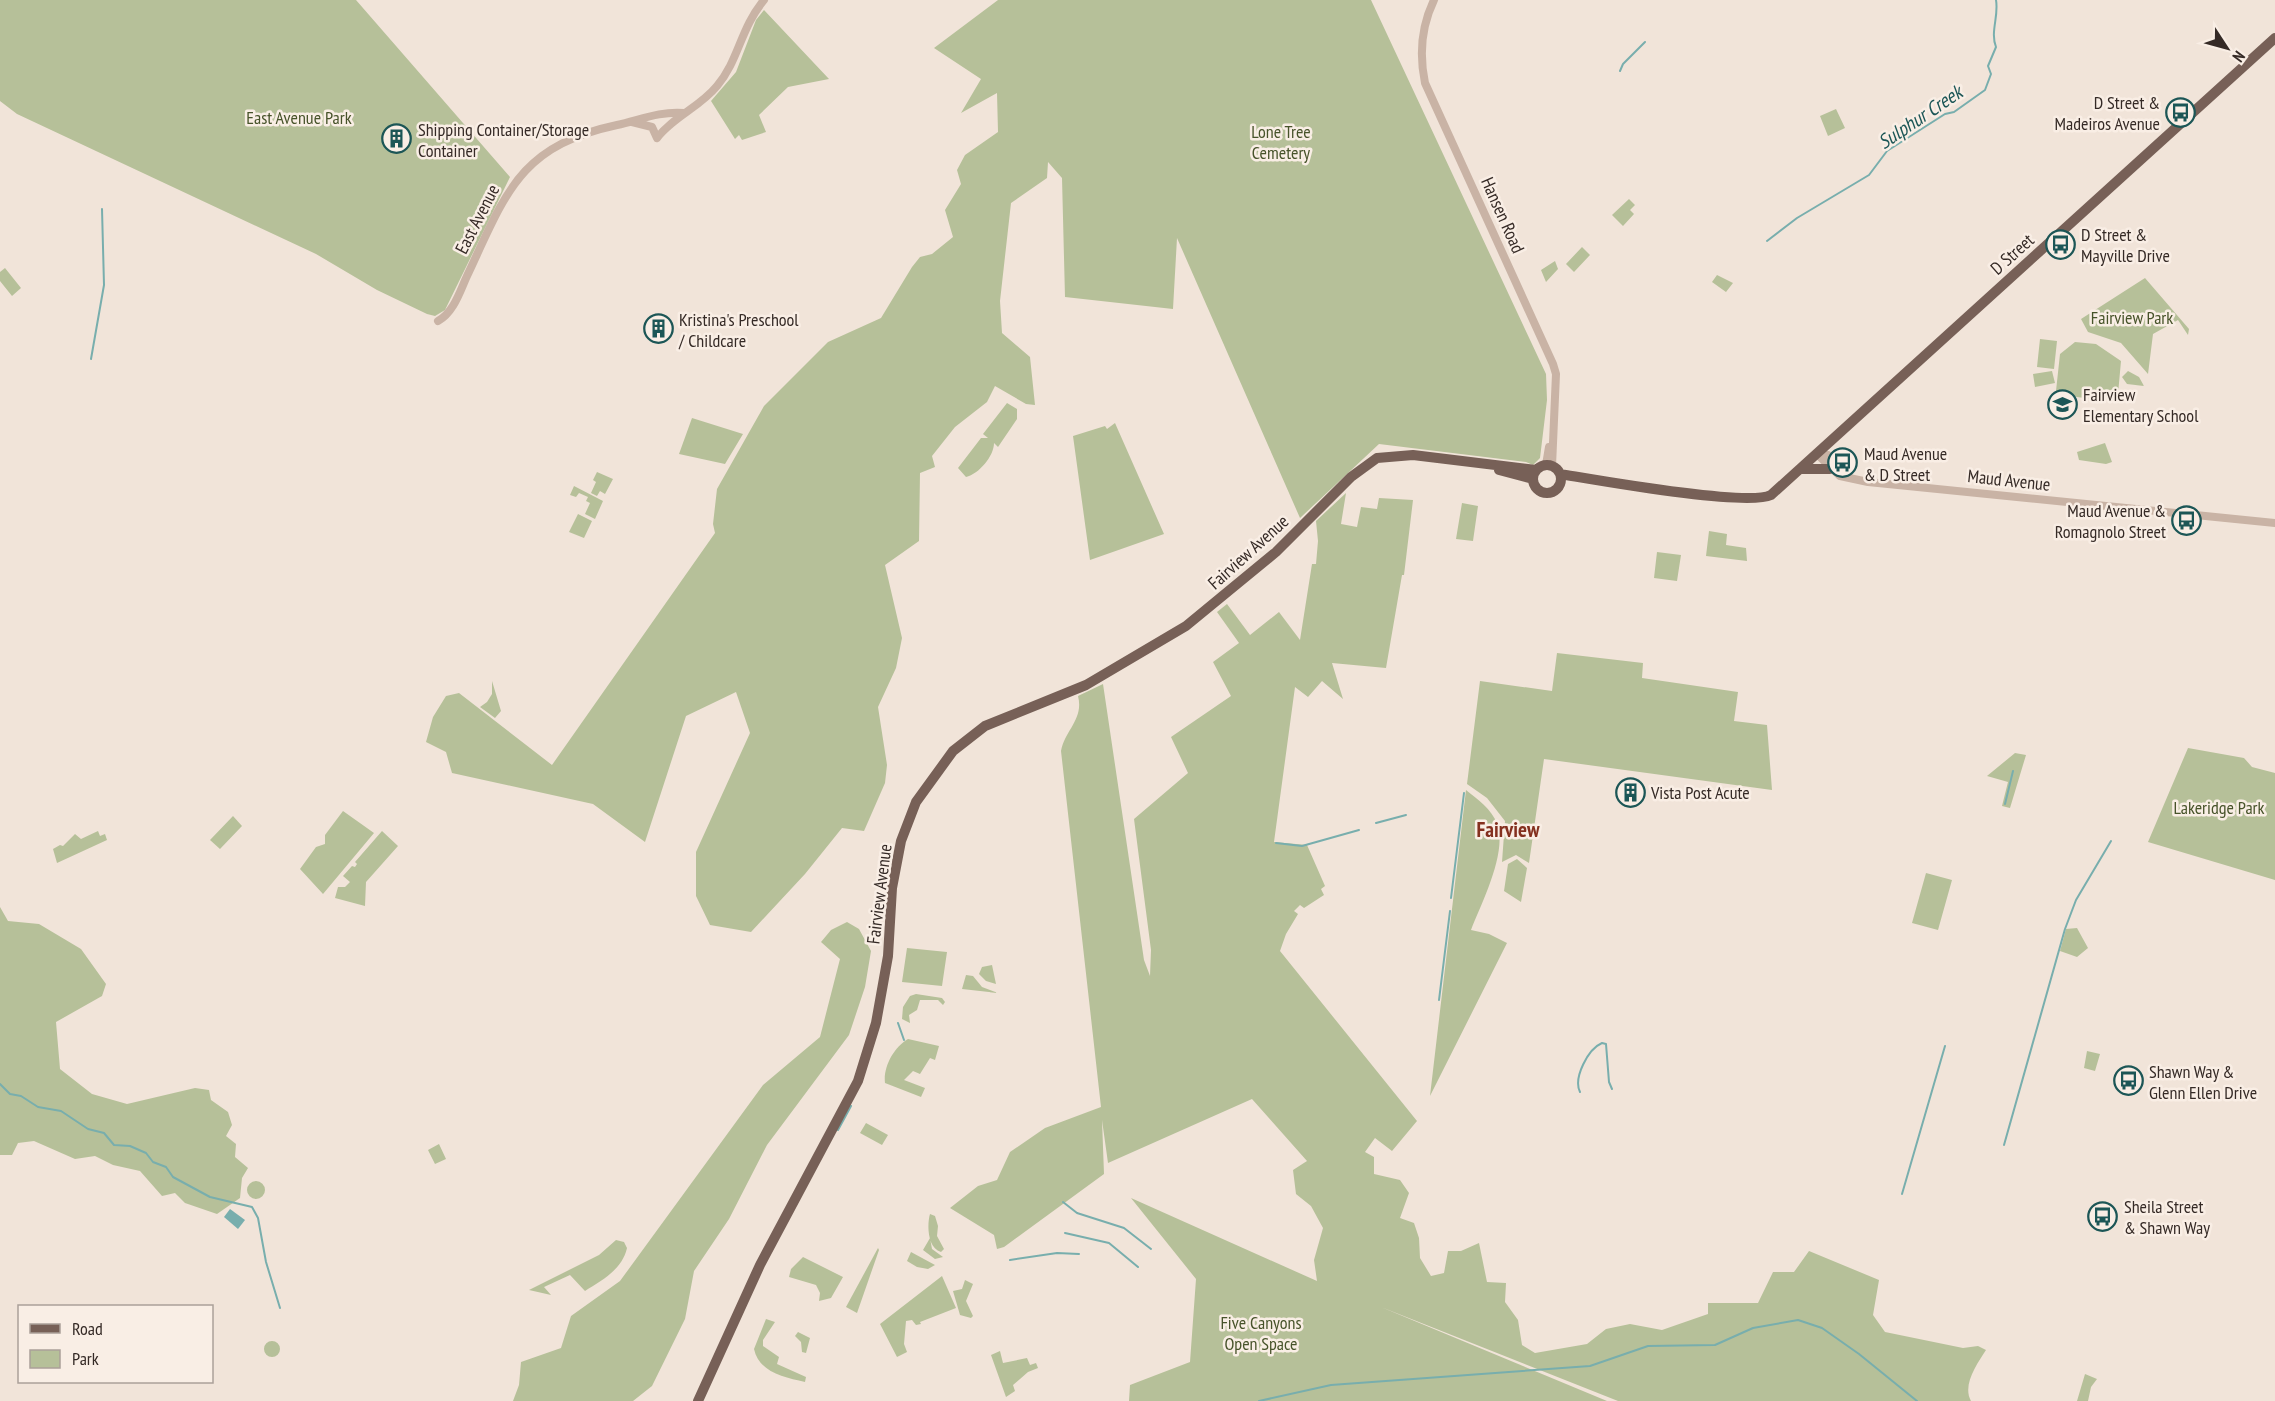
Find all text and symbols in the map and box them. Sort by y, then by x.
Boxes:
north arrow [2197,18,2257,78]
text: N [2229,47,2250,66]
water label: Sulphur Creek [1873,78,1969,155]
place label: D Street & Madeiros Avenue [2055,91,2160,135]
bus stop icon: D Street & Madeiros Avenue [2165,96,2197,128]
park label: East Avenue Park [246,106,352,129]
place label: Shipping Container/Storage Container [418,118,589,162]
park label: Lone Tree Cemetery [1251,120,1311,164]
building icon: Shipping Container/Storage Container [381,123,413,155]
street label: Hansen Road [1476,173,1530,257]
street label: East Avenue [450,180,504,258]
place label: D Street & Mayville Drive [2081,223,2170,267]
bus stop icon: D Street & Mayville Drive [2044,228,2076,260]
street label: D Street [1986,229,2039,279]
park label: Fairview Park [2091,306,2173,329]
place label: Kristina's Preschool / Childcare [678,308,799,352]
building icon: Kristina's Preschool / Childcare [642,313,674,345]
place label: Fairview Elementary School [2083,383,2199,427]
school or university icon: Fairview Elementary School [2046,388,2078,420]
place label: Maud Avenue & D Street [1864,442,1947,486]
bus stop icon: Maud Avenue & D Street [1827,447,1859,479]
street label: Maud Avenue [1966,464,2052,496]
place label: Maud Avenue & Romagnolo Street [2055,499,2166,543]
bus stop icon: Maud Avenue & Romagnolo Street [2171,504,2203,536]
street label: Fairview Avenue [1203,510,1293,594]
building icon: Vista Post Acute [1614,776,1646,808]
place label: Vista Post Acute [1650,781,1750,804]
park label: Lakeridge Park [2173,796,2265,819]
district label: Fairview [1477,816,1540,843]
street label: Fairview Avenue [861,843,897,945]
place label: Shawn Way & Glenn Ellen Drive [2149,1060,2257,1104]
bus stop icon: Shawn Way & Glenn Ellen Drive [2112,1065,2144,1097]
place label: Sheila Street & Shawn Way [2124,1195,2210,1239]
bus stop icon: Sheila Street & Shawn Way [2087,1200,2119,1232]
legend [18,1305,213,1383]
park label: Five Canyons Open Space [1220,1311,1302,1355]
text: Road [72,1317,103,1340]
text: Park [72,1347,99,1370]

